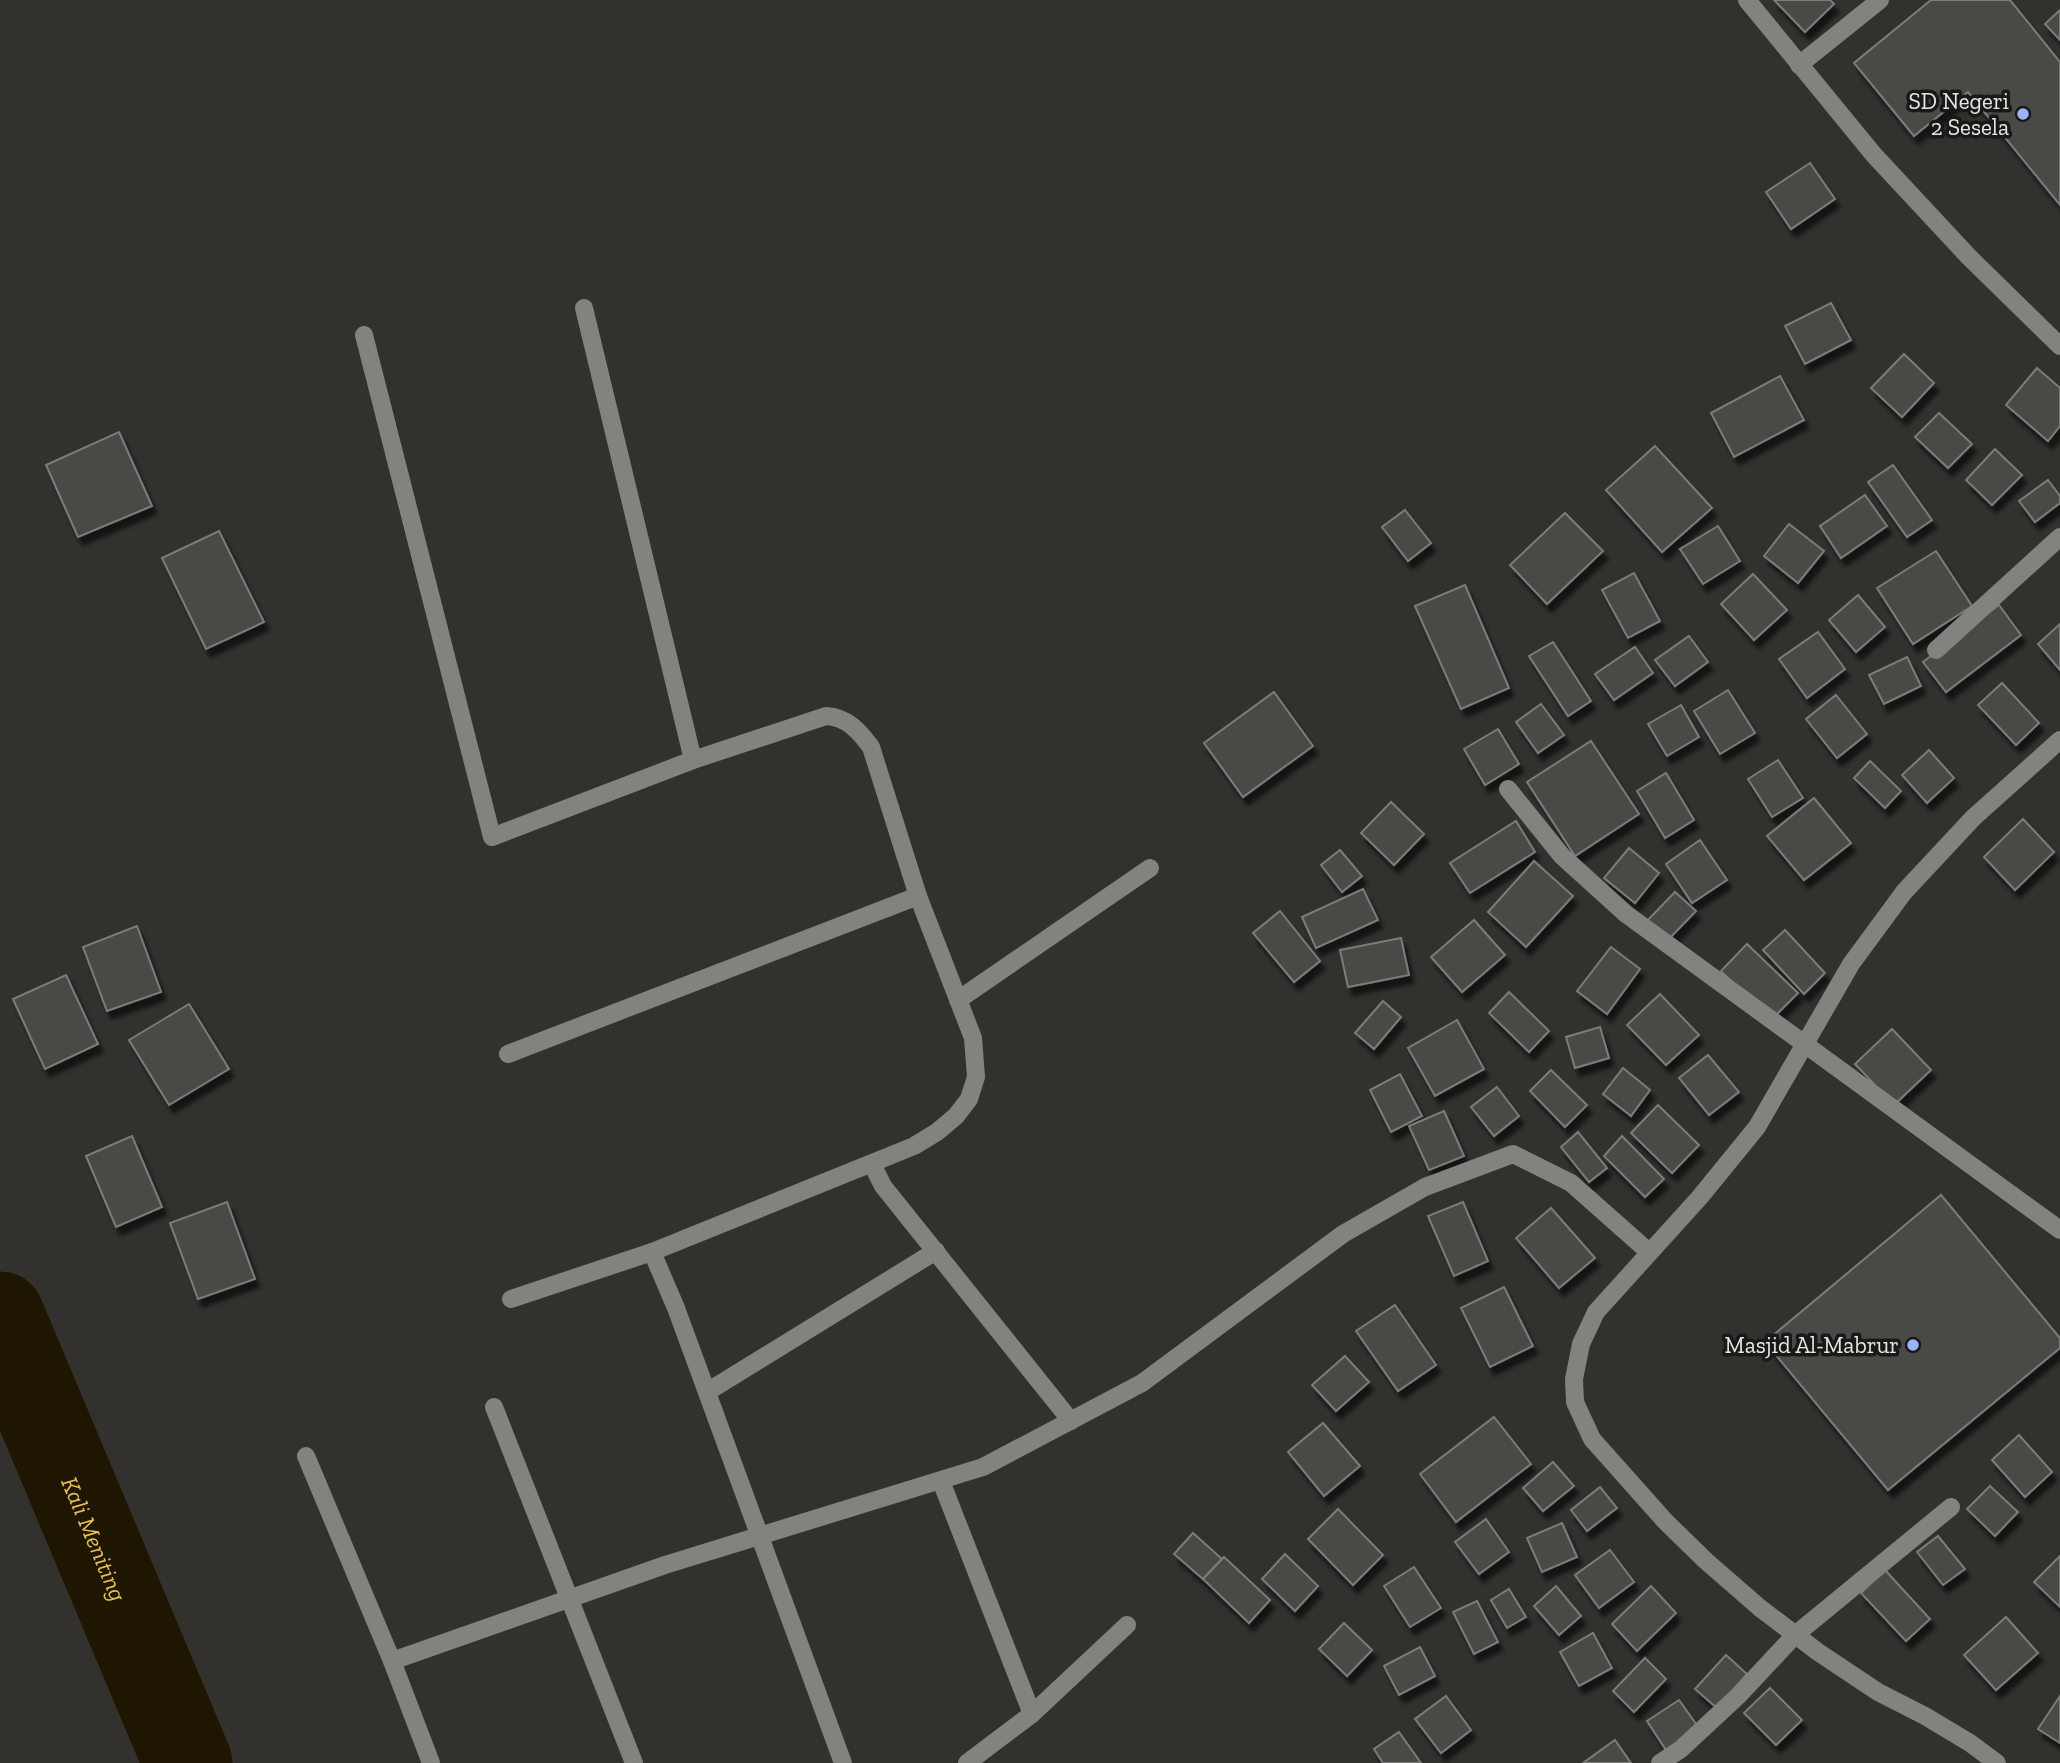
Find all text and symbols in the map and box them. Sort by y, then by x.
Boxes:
place label: SD Negeri 2 Sesela [1909,87,2009,141]
marker: SD Negeri 2 Sesela [2015,106,2031,122]
place label: Masjid Al-Mabrur [1725,1331,1899,1359]
marker: Masjid Al-Mabrur [1905,1337,1921,1353]
water label: Kali Meniting [55,1472,134,1606]

